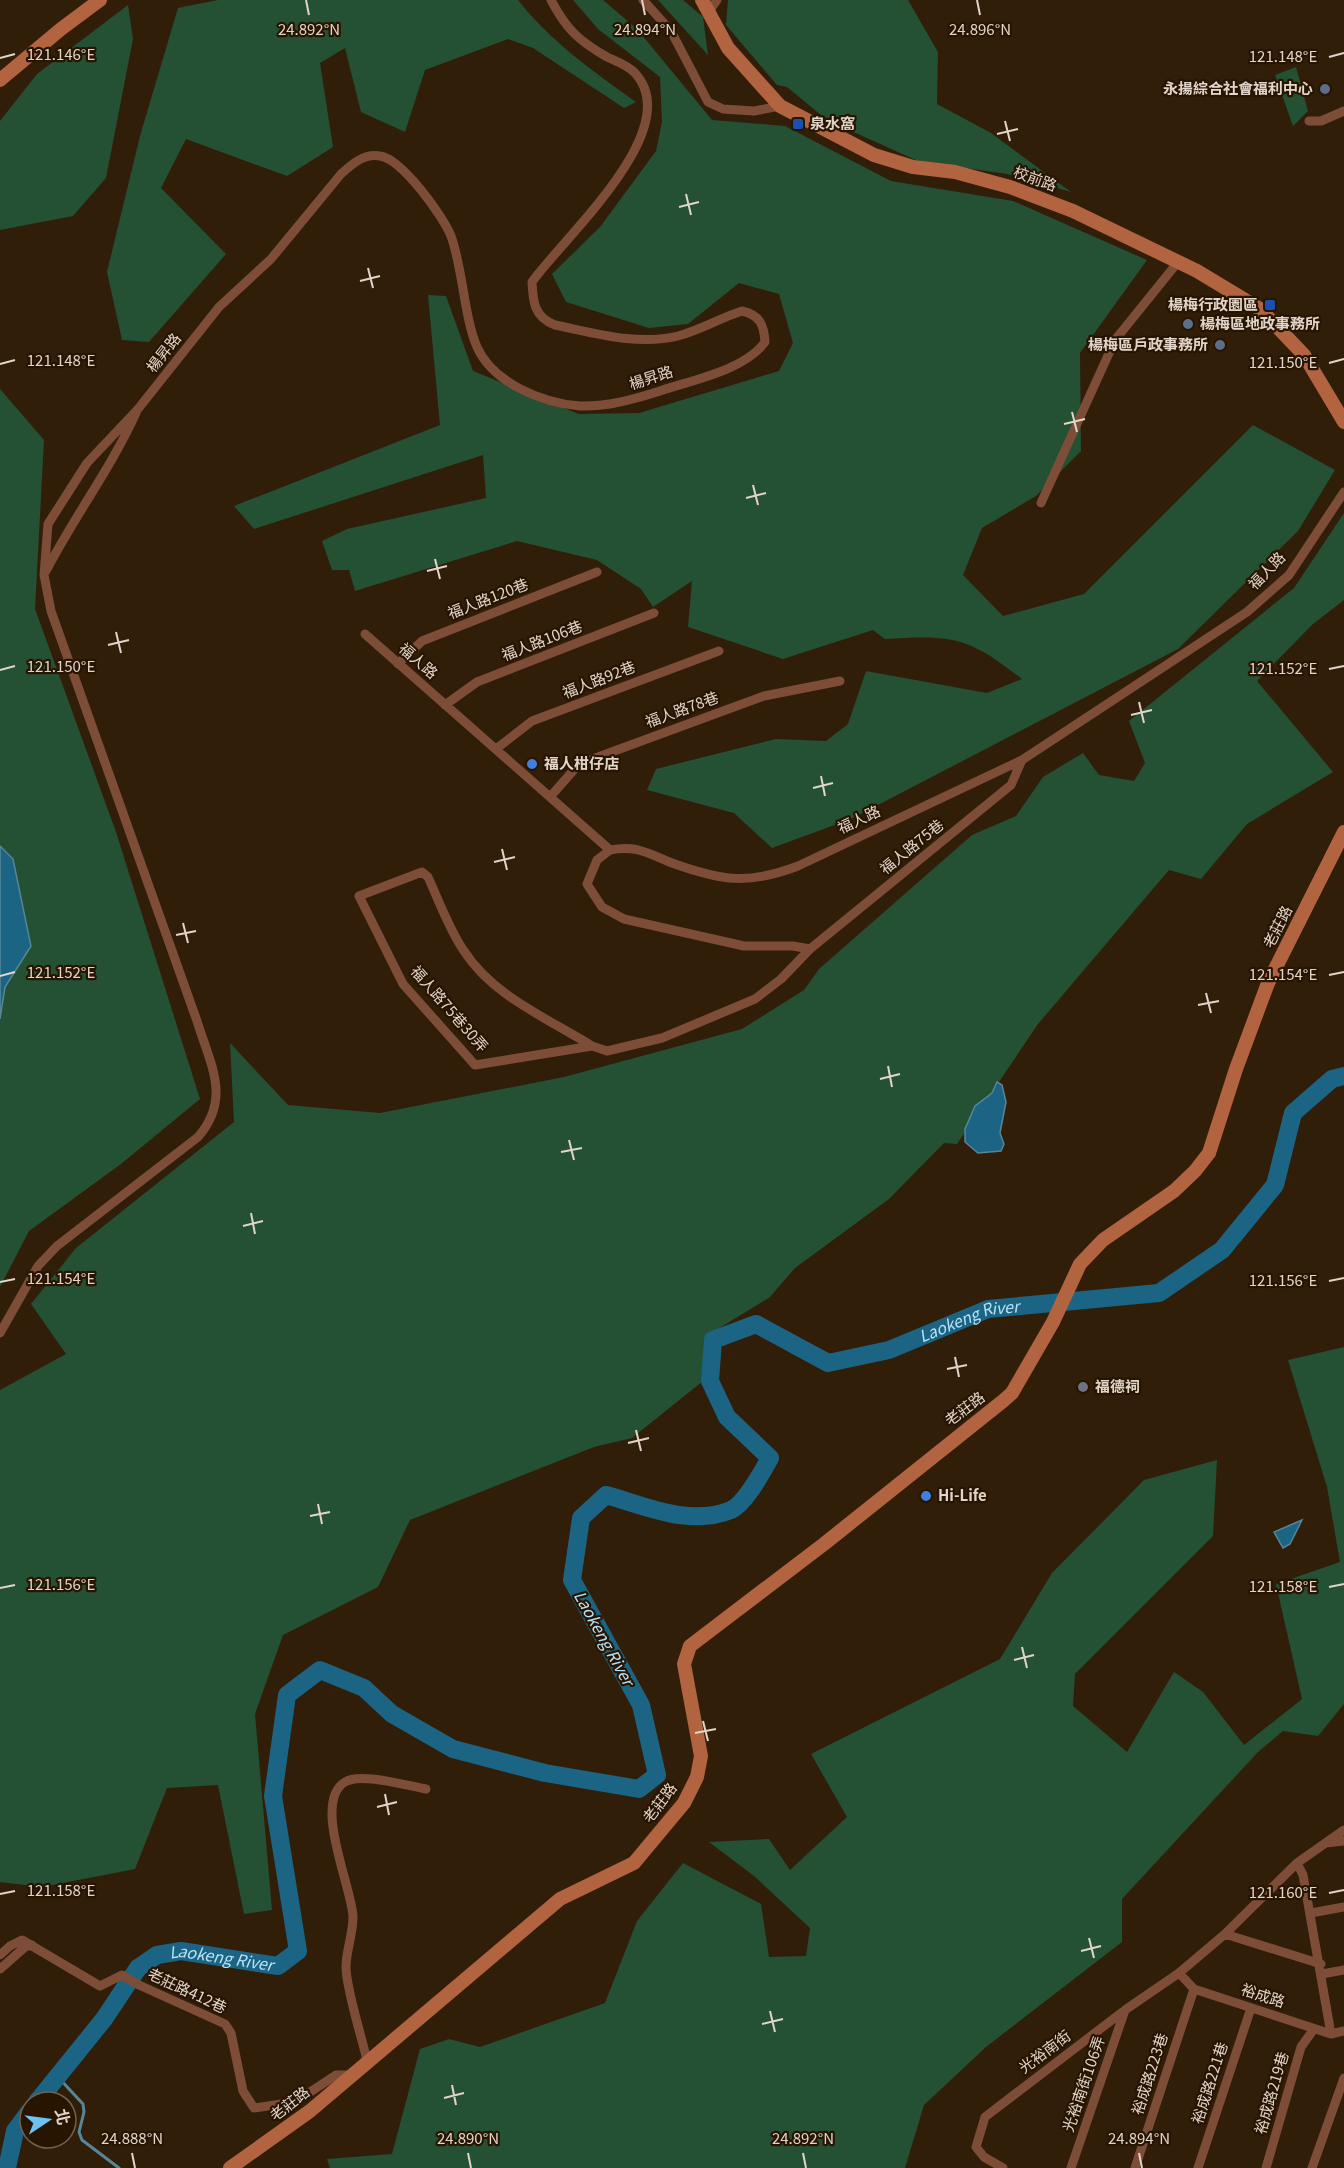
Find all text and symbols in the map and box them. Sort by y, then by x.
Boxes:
text: 24.892°N [278,18,340,39]
text: 24.894°N [614,18,676,39]
text: 24.896°N [949,18,1011,39]
text: 121.146°E [27,43,95,64]
text: 121.148°E [1249,45,1317,66]
place label: 永揚綜合社會福利中心 [1163,77,1313,98]
marker: 永揚綜合社會福利中心 [1318,82,1332,96]
place label: 泉水窩 [810,112,855,133]
marker: 泉水窩 [791,117,805,131]
street label: 校前路 [1011,160,1060,195]
place label: 楊梅行政園區 [1168,293,1258,314]
marker: 楊梅行政園區 [1263,298,1277,312]
place label: 楊梅區地政事務所 [1200,312,1320,333]
marker: 楊梅區地政事務所 [1181,317,1195,331]
street label: 楊昇路 [141,328,185,376]
place label: 楊梅區戶政事務所 [1088,333,1208,354]
marker: 楊梅區戶政事務所 [1213,338,1227,352]
text: 121.148°E [27,349,95,370]
text: 121.150°E [1249,351,1317,372]
street label: 楊昇路 [626,360,675,394]
street label: 福人路 [1243,546,1289,593]
street label: 福人路120巷 [444,573,531,623]
street label: 福人路106巷 [498,615,585,665]
street label: 福人路 [395,637,443,683]
text: 121.150°E [27,655,95,676]
street label: 福人路92巷 [559,655,638,702]
text: 121.152°E [1249,657,1317,678]
street label: 福人路78巷 [642,686,721,732]
place label: 福人柑仔店 [544,752,619,773]
marker: 福人柑仔店 [525,757,539,771]
street label: 福人路 [834,800,883,838]
street label: 福人路75巷 [875,814,947,878]
street label: 老莊路 [1257,901,1296,951]
street label: 福人路75巷30弄 [407,960,494,1056]
text: 121.152°E [27,961,95,982]
text: 121.154°E [1249,963,1317,984]
text: 121.154°E [27,1267,95,1288]
text: 121.156°E [1249,1269,1317,1290]
water label: Laokeng River [915,1293,1023,1347]
place label: 福德祠 [1095,1375,1140,1396]
marker: 福德祠 [1076,1380,1090,1394]
street label: 老莊路 [940,1386,988,1430]
place label: Hi-Life [938,1484,987,1505]
marker: Hi-Life [919,1489,933,1503]
text: 121.156°E [27,1573,95,1594]
text: 121.158°E [1249,1575,1317,1596]
water label: Laokeng River [569,1586,642,1692]
street label: 老莊路 [637,1778,681,1826]
text: 121.158°E [27,1879,95,1900]
text: 121.160°E [1249,1881,1317,1902]
water label: Laokeng River [167,1938,278,1977]
street label: 老莊路412巷 [145,1962,231,2017]
street label: 裕成路 [1239,1978,1288,2012]
street label: 光裕南街 [1014,2024,1074,2077]
street label: 裕成路223巷 [1125,2030,1172,2117]
street label: 光裕南街106弄 [1056,2033,1109,2134]
street label: 裕成路221巷 [1185,2039,1232,2126]
street label: 裕成路219巷 [1249,2049,1292,2136]
street label: 老莊路 [265,2081,313,2125]
north arrow [18,2090,78,2150]
text: 北 [50,2106,77,2127]
text: 24.888°N [101,2127,163,2148]
text: 24.890°N [437,2127,499,2148]
text: 24.892°N [772,2127,834,2148]
text: 24.894°N [1108,2127,1170,2148]

